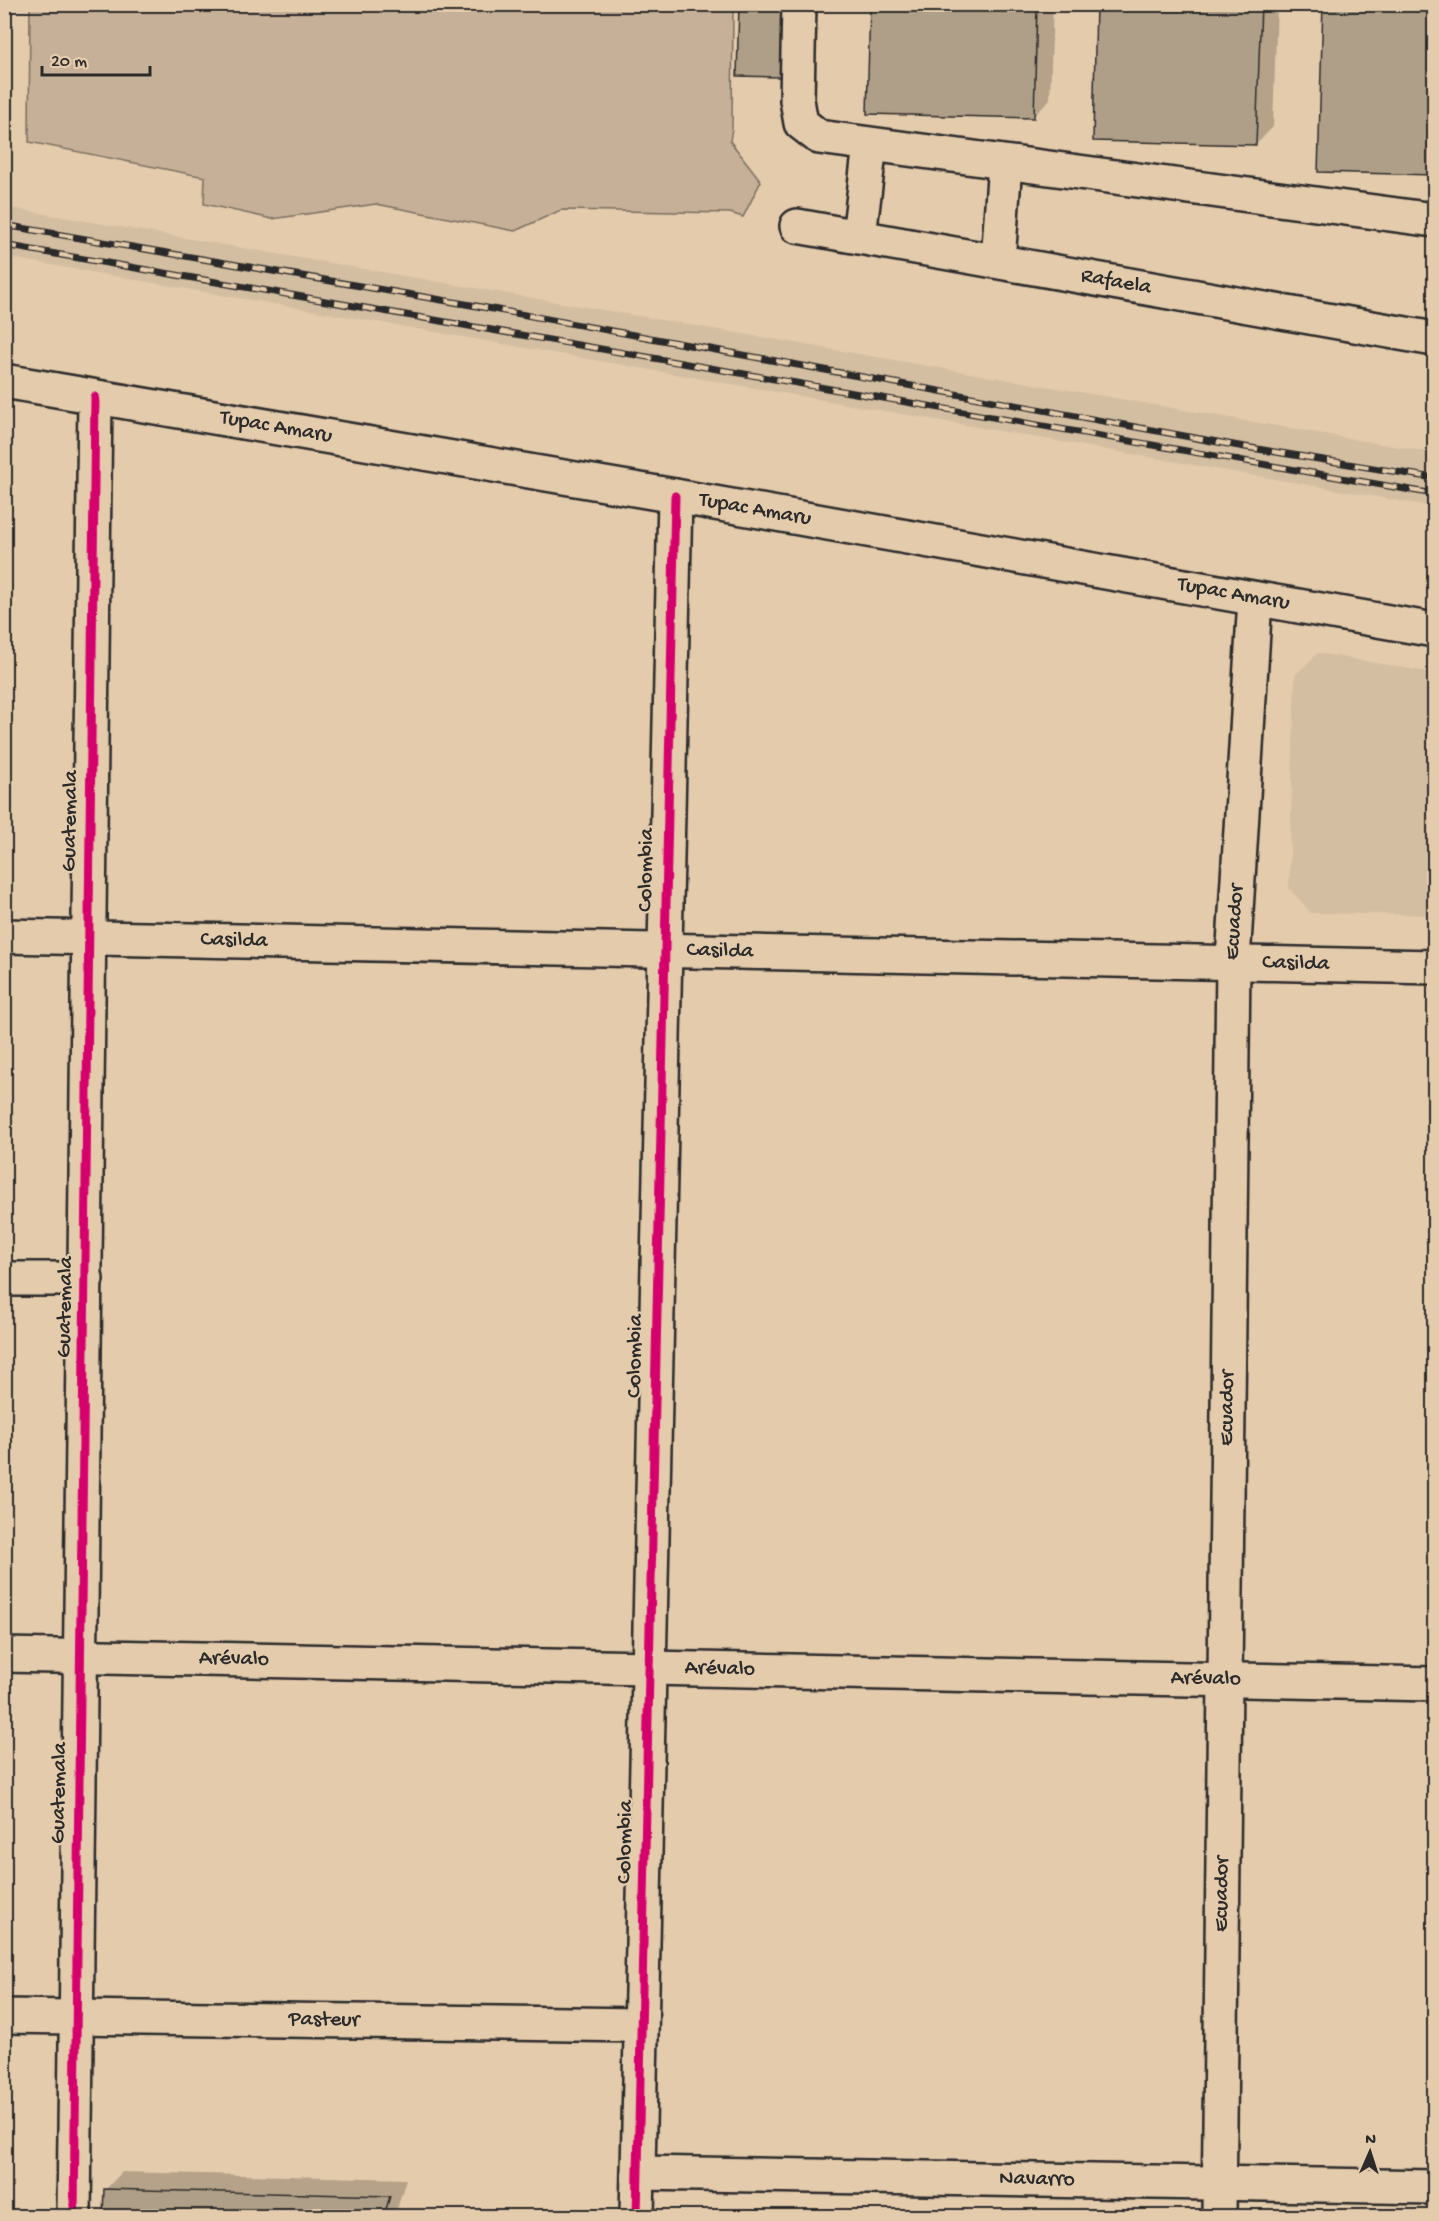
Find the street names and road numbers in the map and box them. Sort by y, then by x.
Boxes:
street label: Rafaela [1079,264,1154,302]
street label: Tupac Amaru [216,405,334,450]
street label: Tupac Amaru [695,487,813,533]
street label: Tupac Amaru [1173,572,1292,617]
street label: Guatemala [57,769,85,872]
street label: Colombia [633,827,661,912]
street label: Ecuador [1220,881,1251,961]
street label: Casilda [200,927,269,955]
street label: Casilda [686,938,754,965]
street label: Casilda [1262,950,1330,978]
street label: Guatemala [52,1255,80,1358]
street label: Colombia [622,1313,650,1398]
street label: Ecuador [1215,1368,1241,1446]
street label: Arévalo [199,1646,269,1673]
street label: Arévalo [684,1656,755,1683]
street label: Arévalo [1170,1666,1241,1693]
street label: Guatemala [46,1741,74,1844]
street label: Colombia [612,1799,640,1884]
street label: Ecuador [1209,1854,1236,1932]
street label: Pasteur [287,2007,362,2034]
street label: Navarro [999,2166,1075,2194]

